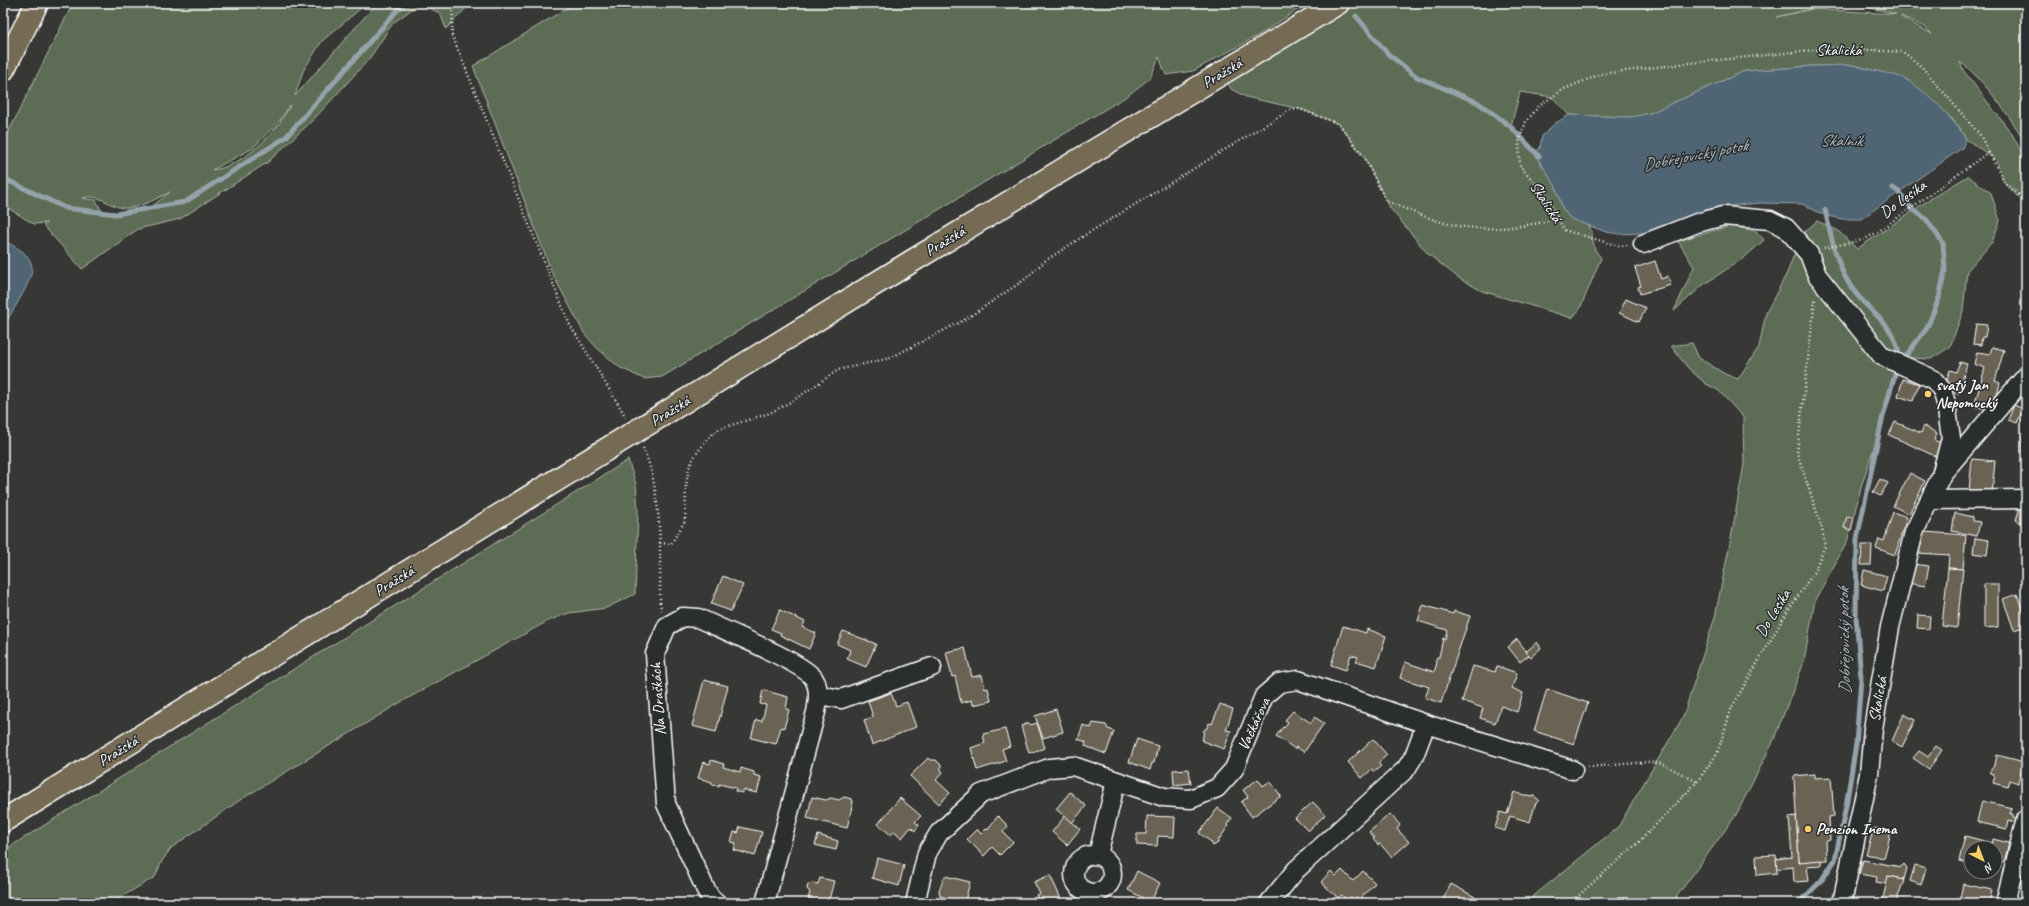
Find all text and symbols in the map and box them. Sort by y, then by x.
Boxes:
street label: Skalická [1816,40,1864,60]
street label: Pražská [1198,52,1247,93]
water label: Skalník [1820,130,1865,151]
water label: Dobřejovický potok [1641,134,1753,175]
street label: Do Lesíka [1876,175,1931,222]
street label: Skalická [1525,178,1568,228]
street label: Pražská [921,220,970,261]
place label: svatý Jan Nepomucký [1936,375,1999,413]
marker: svatý Jan Nepomucký [1923,389,1933,399]
street label: Pražská [646,390,695,431]
street label: Pražská [370,560,419,601]
water label: Dobřejovický potok [1833,584,1855,694]
street label: Do Lesíka [1751,585,1796,640]
street label: Na Draškách [645,661,671,736]
street label: Skalická [1864,673,1892,723]
street label: Vačkářova [1233,693,1276,753]
street label: Pražská [94,730,143,771]
place label: Penzion Inema [1816,819,1898,839]
marker: Penzion Inema [1803,824,1813,834]
north arrow [1963,840,2003,880]
text: N [1981,860,1997,876]

